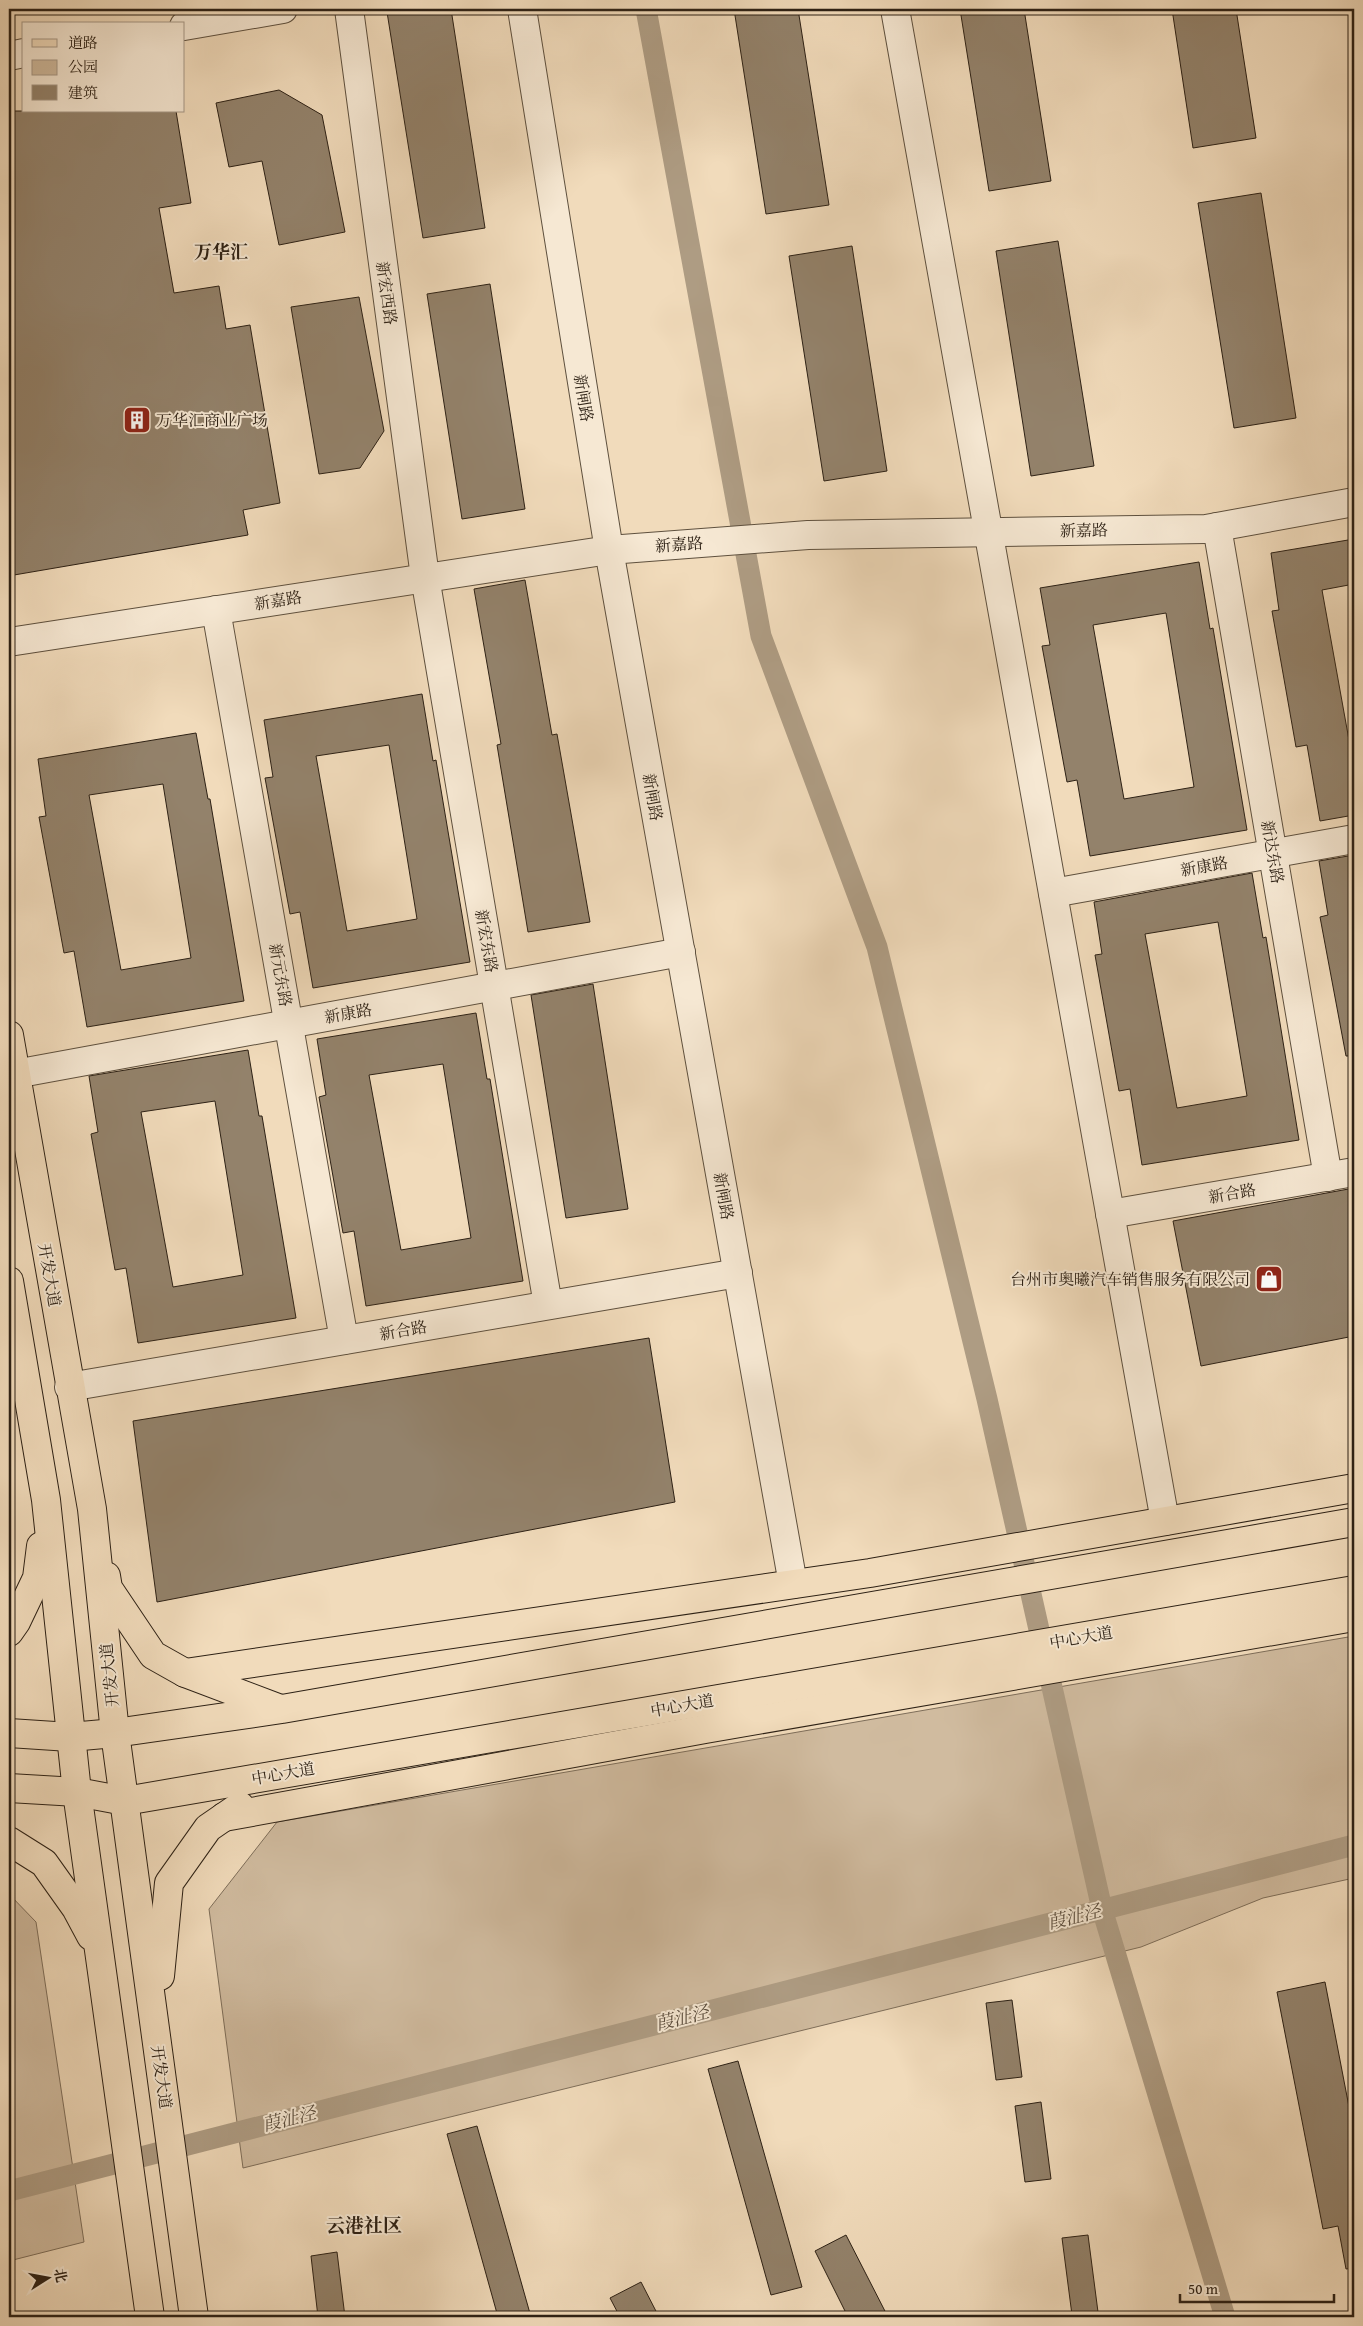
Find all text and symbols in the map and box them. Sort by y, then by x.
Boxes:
legend [22,22,185,112]
text: 道路 [68,32,98,53]
text: 公园 [68,56,98,77]
text: 建筑 [68,82,98,103]
district label: 万华汇 [194,238,248,265]
street label: 新宏西路 [371,260,403,326]
street label: 新闸路 [568,372,600,424]
building icon: 万华汇商业广场 [122,405,152,435]
place label: 万华汇商业广场 [156,408,268,432]
street label: 新嘉路 [1060,518,1108,542]
street label: 新嘉路 [654,530,704,558]
street label: 新嘉路 [252,584,304,616]
street label: 新闸路 [637,771,669,823]
street label: 新达东路 [1256,818,1290,886]
street label: 新康路 [1178,850,1230,882]
street label: 新宏东路 [470,907,504,975]
street label: 新元东路 [264,941,298,1009]
street label: 新康路 [322,997,374,1029]
street label: 新闸路 [708,1170,740,1222]
street label: 新合路 [1206,1177,1258,1209]
street label: 开发大道 [33,1241,67,1309]
shop icon: 台州市奥曦汽车销售服务有限公司 [1254,1264,1284,1294]
place label: 台州市奥曦汽车销售服务有限公司 [1010,1267,1250,1291]
street label: 新合路 [377,1314,429,1346]
street label: 中心大道 [1047,1620,1115,1654]
street label: 开发大道 [94,1642,124,1708]
street label: 中心大道 [648,1688,716,1722]
street label: 中心大道 [249,1756,317,1790]
water label: 葭沚泾 [1044,1896,1105,1936]
water label: 葭沚泾 [652,1997,713,2037]
street label: 开发大道 [146,2044,178,2110]
water label: 葭沚泾 [259,2098,320,2138]
district label: 云港社区 [326,2211,402,2239]
north arrow [22,2254,72,2304]
text: 北 [50,2267,72,2284]
scale bar [1180,2271,1334,2303]
text: 50 m [1188,2278,1219,2299]

